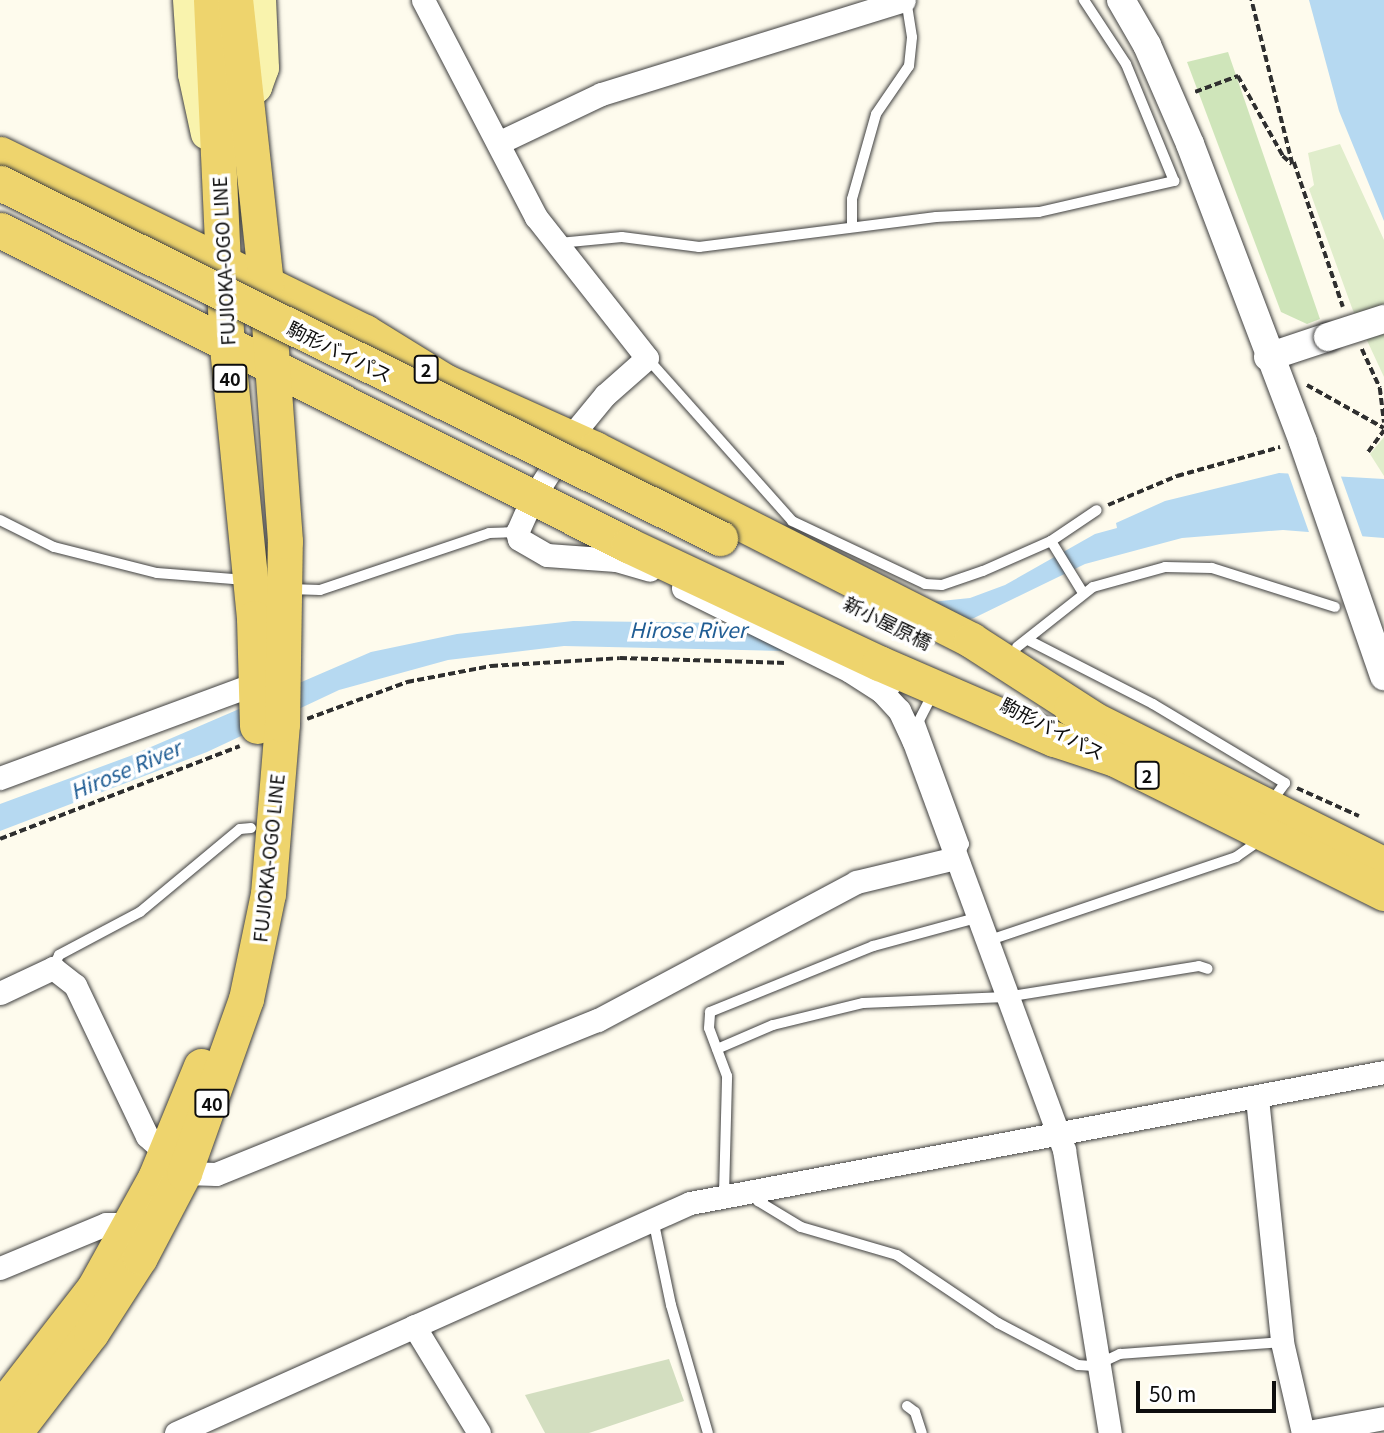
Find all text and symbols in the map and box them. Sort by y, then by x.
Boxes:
street label: FUJIOKA-OGO LINE [207,176,239,346]
street label: 駒形バイパス [284,316,396,386]
road number: 2 [412,354,440,384]
road number: 40 [211,364,249,392]
street label: 新小屋原橋 [840,591,936,653]
water label: Hirose River [629,616,747,642]
street label: 駒形バイパス [997,692,1109,764]
water label: Hirose River [66,734,184,804]
road number: 2 [1133,760,1161,790]
street label: FUJIOKA-OGO LINE [248,773,288,943]
road number: 40 [193,1088,231,1118]
scale bar [1139,1366,1279,1410]
text: 50 m [1149,1378,1196,1408]

